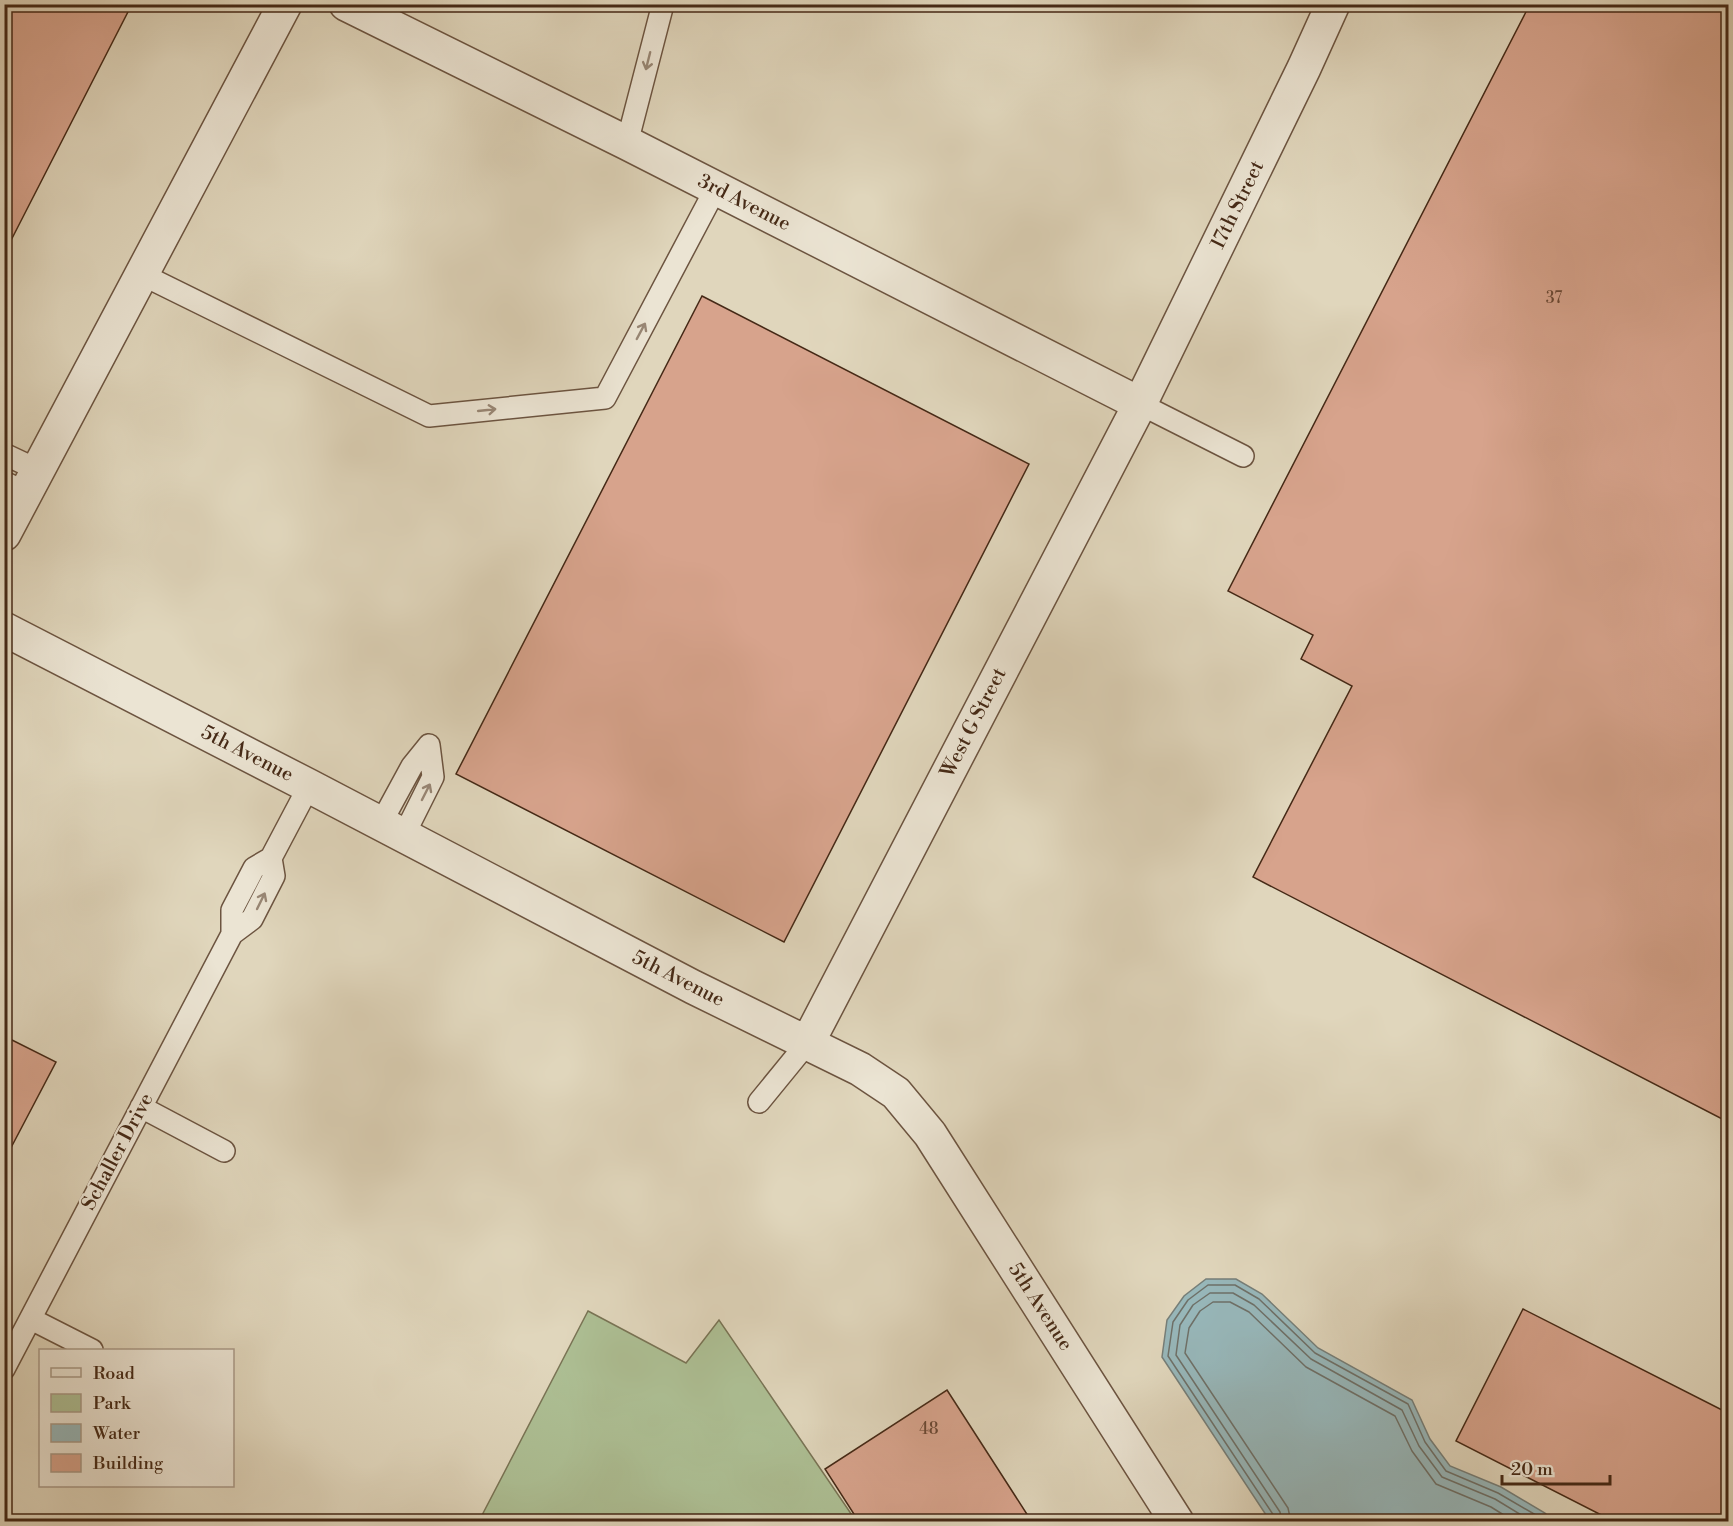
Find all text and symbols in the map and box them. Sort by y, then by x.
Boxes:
one-way arrow [642,51,654,70]
street label: 17th Street [1206,157,1270,253]
street label: 3rd Avenue [693,169,795,237]
house number: 37 [1546,288,1562,308]
one-way arrow [636,322,647,340]
one-way arrow [477,404,497,415]
street label: West G Street [935,664,1012,783]
street label: 5th Avenue [197,720,297,788]
one-way arrow [420,783,432,801]
one-way arrow [256,892,268,910]
street label: 5th Avenue [628,945,728,1013]
street label: Schaller Drive [77,1089,159,1215]
street label: 5th Avenue [1002,1258,1078,1356]
legend [39,1349,234,1487]
text: Road [93,1362,136,1385]
text: Park [93,1392,132,1415]
house number: 48 [919,1419,939,1439]
text: Water [92,1422,141,1445]
scale bar [1502,1448,1610,1486]
text: Building [92,1452,164,1475]
text: 20 m [1511,1458,1553,1481]

